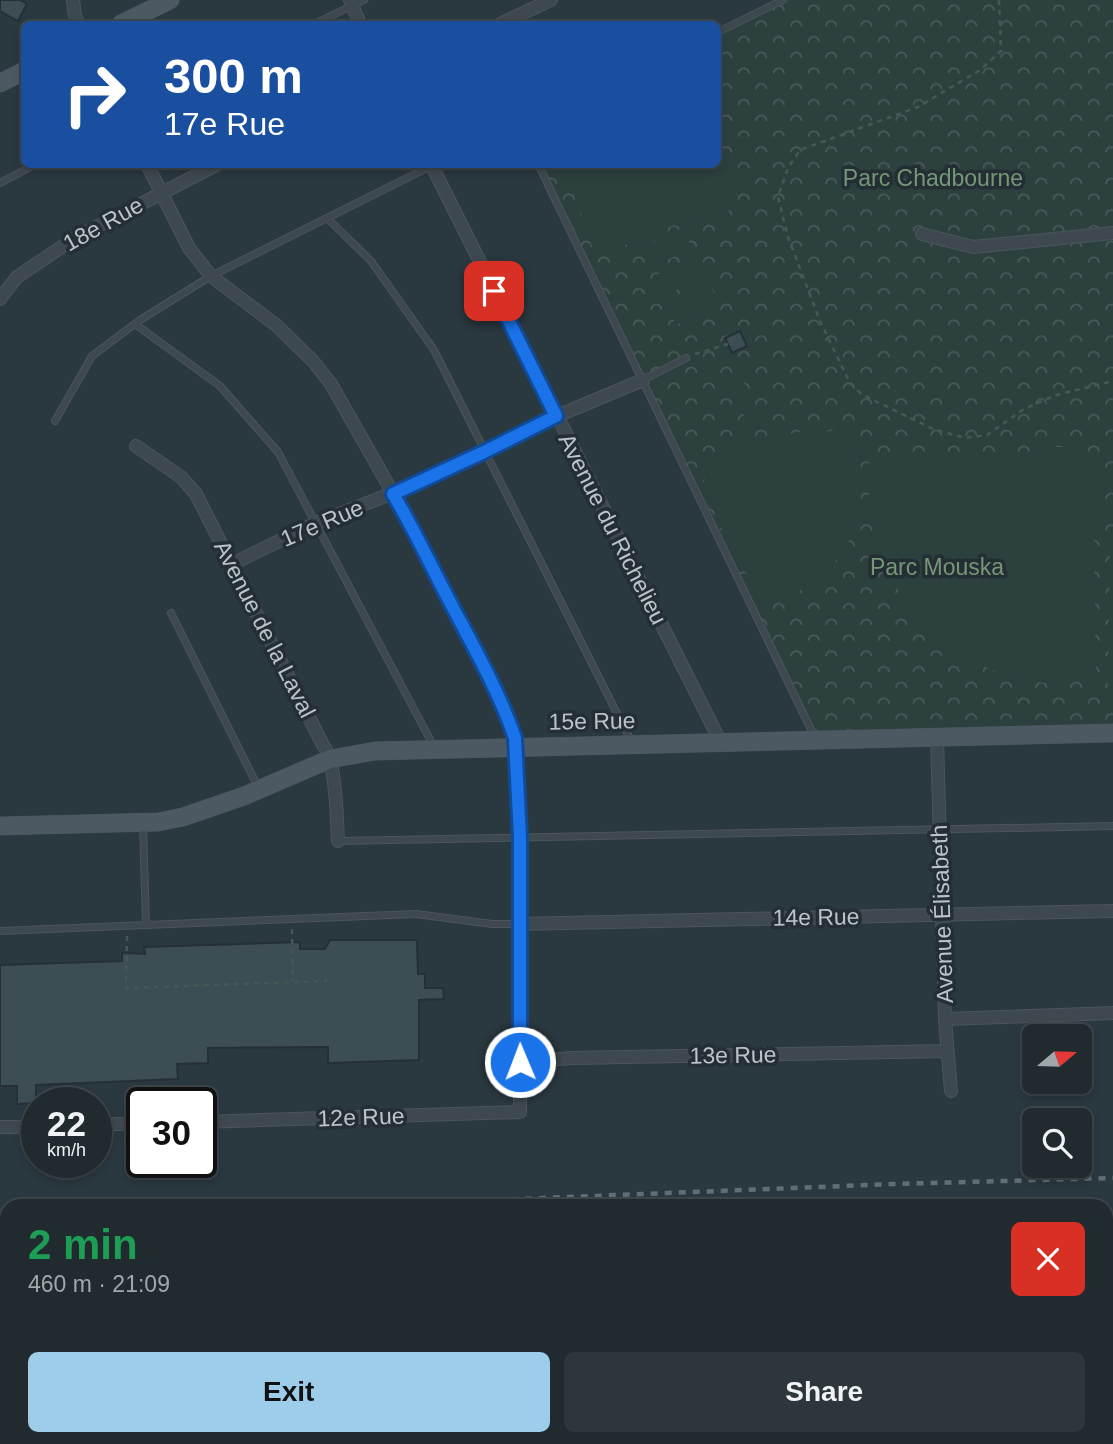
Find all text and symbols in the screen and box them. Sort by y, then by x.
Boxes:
icon: right [49,49,140,140]
text: 300 m [164,49,303,103]
text: 17e Rue [164,106,285,142]
park label: Parc Chadbourne [843,165,1023,191]
street label: 18e Rue [59,192,147,256]
pin [464,261,524,321]
icon: arrive [475,272,513,310]
street label: Avenue du Richelieu [554,429,672,629]
street label: 17e Rue [277,494,367,552]
street label: Avenue de la Laval [209,536,321,722]
park label: Parc Mouska [870,554,1004,580]
street label: 15e Rue [548,707,636,735]
street label: Avenue Élisabeth [926,824,958,1004]
street label: 14e Rue [772,903,860,931]
north arrow [1022,1024,1092,1094]
map controls [1022,1024,1092,1178]
position arrow [483,1025,557,1099]
street label: 13e Rue [689,1041,777,1069]
speed limit sign: 30 [126,1087,217,1178]
street label: 12e Rue [317,1102,405,1132]
text: 22 [47,1104,86,1143]
button: search [1022,1108,1092,1178]
text: km/h [47,1140,86,1160]
text: 2 min [28,1221,138,1268]
button: close [1011,1222,1085,1296]
text: 460 m · 21:09 [28,1271,170,1297]
button: Exit [28,1352,550,1432]
button: Share [564,1352,1085,1432]

